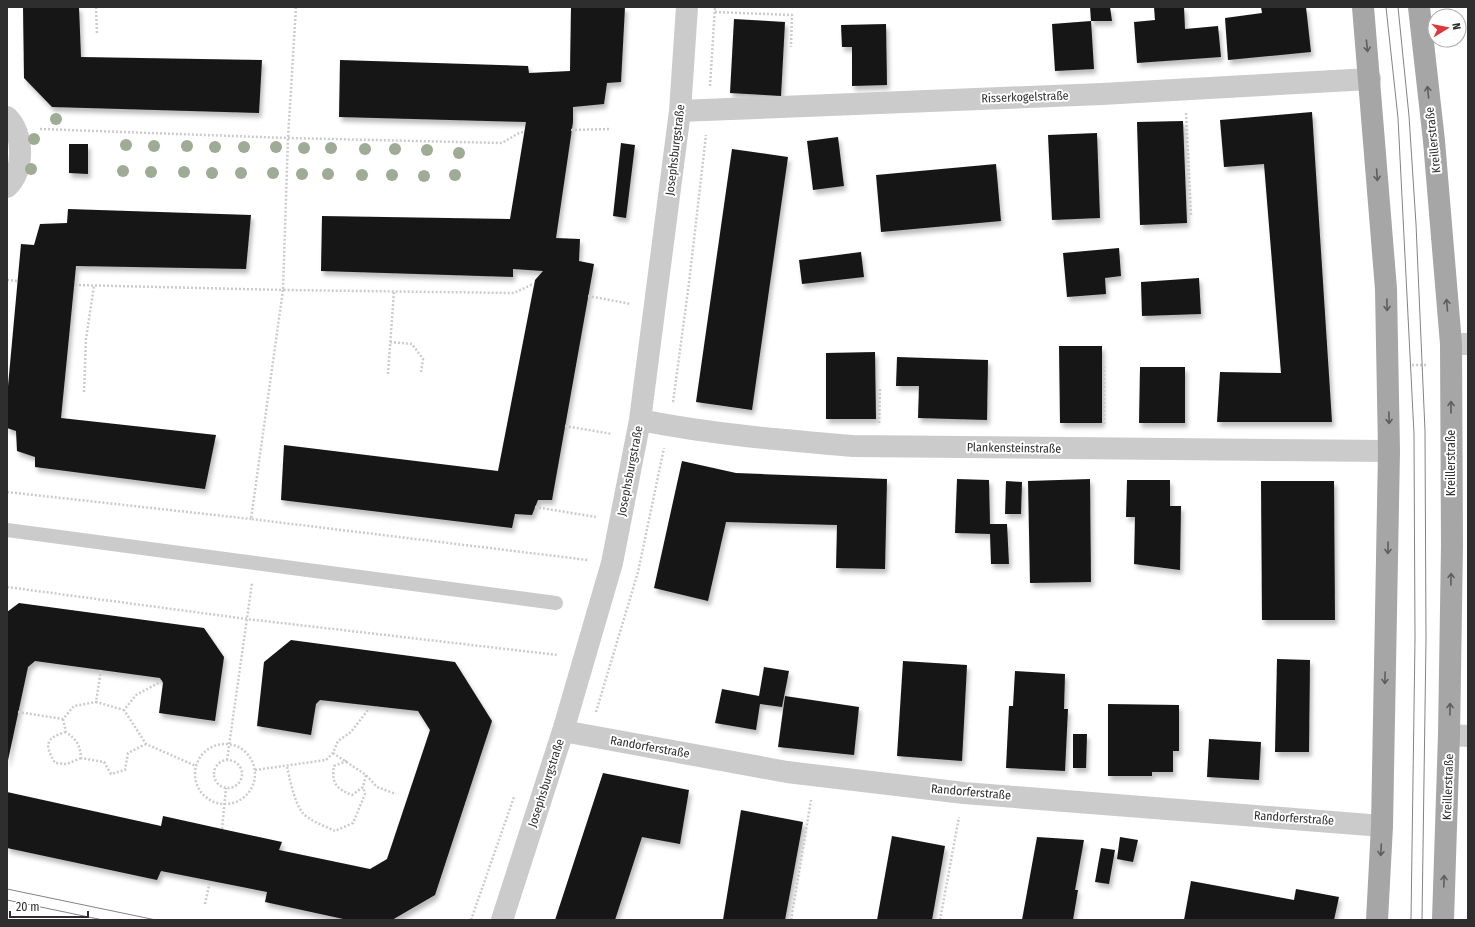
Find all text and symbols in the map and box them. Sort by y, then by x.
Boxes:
north arrow [1427,8,1467,48]
text: N [1449,22,1463,31]
one-way arrow [1363,39,1370,52]
one-way arrow [1425,86,1432,99]
street label: Risserkogelstraße [981,88,1069,106]
street label: Josephsburgstraße [662,104,688,196]
street label: Kreillerstraße [1423,106,1443,174]
one-way arrow [1374,168,1381,181]
one-way arrow [1383,298,1390,311]
one-way arrow [1444,299,1451,312]
one-way arrow [1447,401,1455,414]
one-way arrow [1385,411,1393,424]
street label: Josephsburgstraße [614,425,646,517]
street label: Kreillerstraße [1444,430,1458,496]
street label: Plankensteinstraße [967,440,1061,456]
one-way arrow [1384,541,1391,554]
one-way arrow [1447,573,1455,586]
one-way arrow [1381,671,1389,684]
one-way arrow [1446,703,1454,716]
street label: Randorferstraße [609,733,691,761]
street label: Josephsburgstraße [525,737,567,829]
street label: Kreillerstraße [1440,753,1456,820]
street label: Randorferstraße [930,782,1012,802]
street label: Randorferstraße [1254,808,1335,828]
one-way arrow [1377,843,1384,856]
one-way arrow [1441,875,1448,888]
scale bar [10,893,88,919]
text: 20 m [16,900,40,914]

